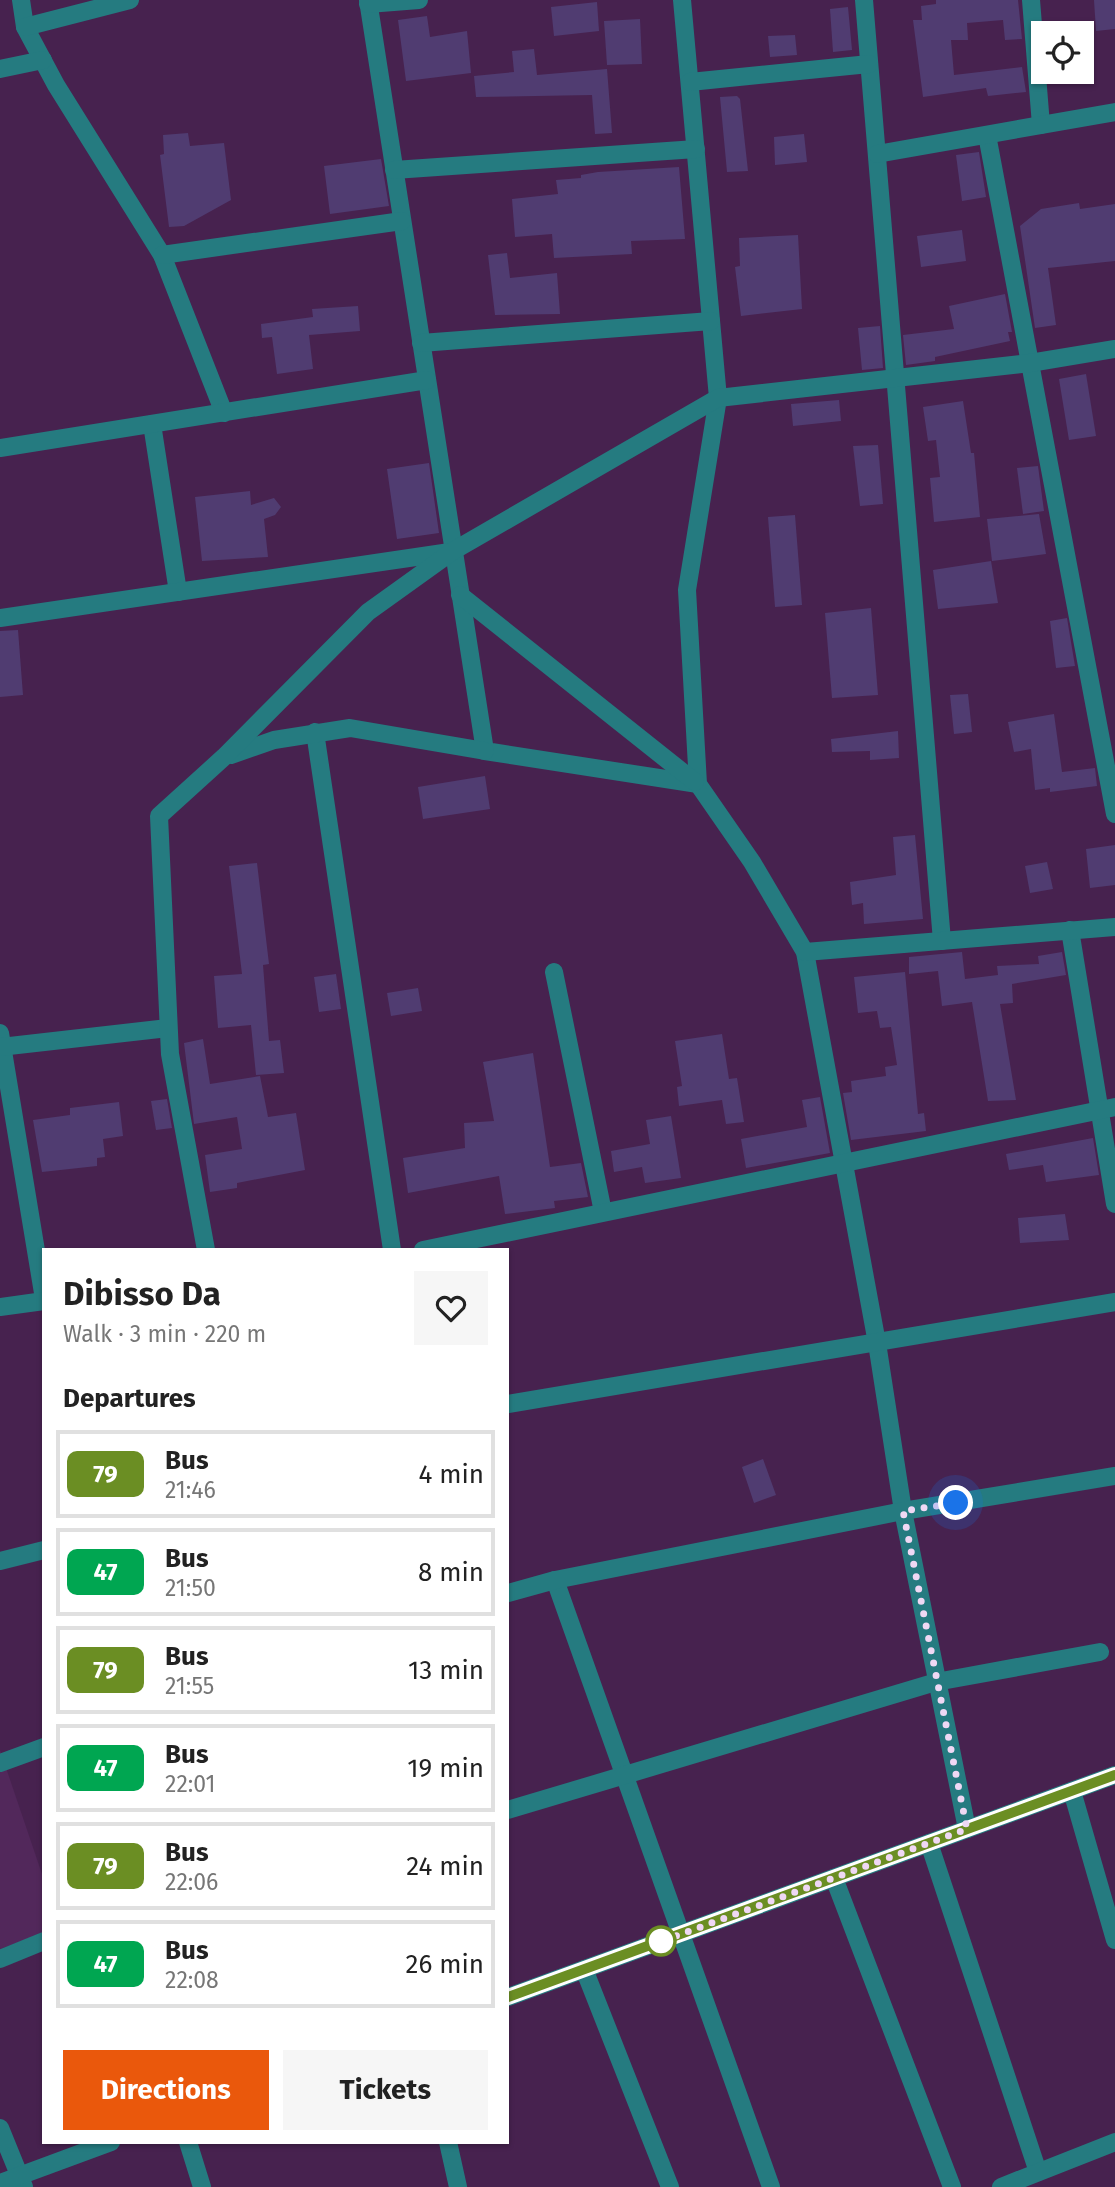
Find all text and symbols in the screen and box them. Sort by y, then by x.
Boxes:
map controls [1031,21,1094,84]
button: locate [1031,21,1094,84]
button: heart [414,1271,488,1345]
text: Dibisso Da [63,1274,221,1314]
text: Walk · 3 min · 220 m [63,1320,266,1348]
text: Departures [63,1383,196,1414]
text: Bus [165,1445,208,1476]
text: 4 min [418,1459,484,1490]
text: 79 [93,1460,118,1488]
text: 21:46 [165,1476,216,1504]
your location [938,1485,973,1520]
text: Bus [165,1543,208,1574]
text: 8 min [418,1557,484,1588]
text: 47 [93,1558,118,1586]
text: 21:50 [165,1574,216,1602]
text: Bus [165,1641,208,1672]
text: 13 min [408,1655,484,1686]
text: 79 [93,1656,118,1684]
text: 21:55 [165,1672,214,1700]
text: Bus [165,1739,208,1770]
text: 19 min [407,1753,484,1784]
text: 47 [93,1754,118,1782]
text: 22:01 [165,1770,216,1798]
text: Bus [165,1837,208,1868]
text: 24 min [406,1851,484,1882]
text: 79 [93,1852,118,1880]
text: 22:06 [165,1868,218,1896]
unlabelled marker [646,1926,676,1956]
text: Bus [165,1935,208,1966]
text: 26 min [406,1949,484,1980]
text: 47 [93,1950,118,1978]
text: 22:08 [165,1966,219,1994]
button: Directions [63,2050,269,2130]
button: Tickets [283,2050,488,2130]

